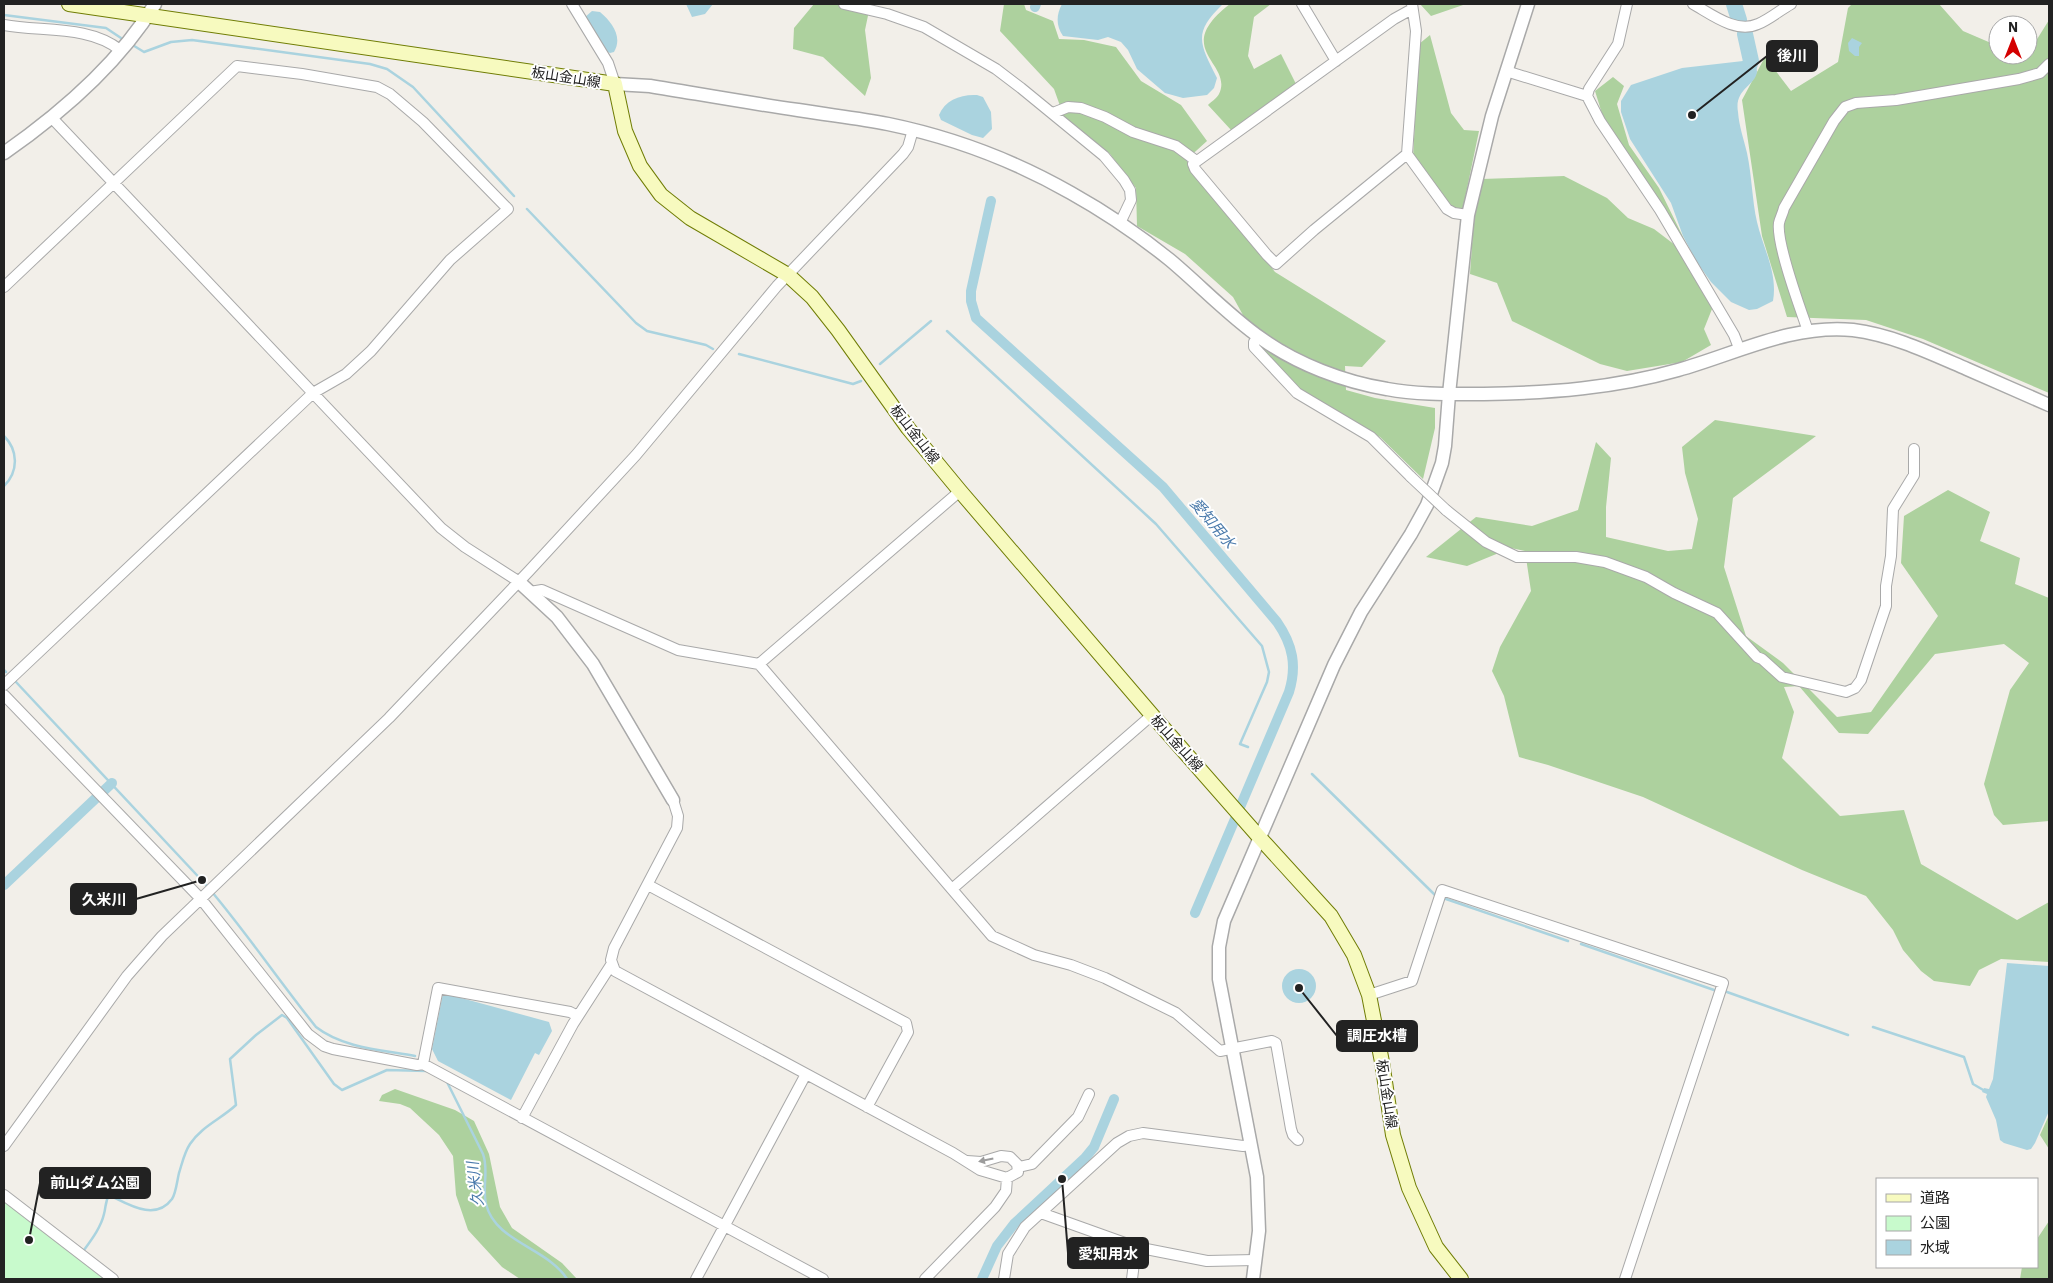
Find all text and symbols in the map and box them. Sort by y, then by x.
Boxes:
north arrow [1988,15,2038,65]
text: N [2008,18,2018,36]
callout: 後川 [1767,41,1817,71]
text: 後川 [1777,46,1807,65]
street label: 板山金山線 [530,63,602,91]
street label: 板山金山線 [886,401,944,467]
water label: 愛知用水 [1186,494,1241,554]
street label: 板山金山線 [1147,711,1207,775]
callout: 久米川 [71,884,136,914]
text: 久米川 [81,890,127,909]
callout: 調圧水槽 [1337,1021,1417,1051]
text: 調圧水槽 [1347,1026,1407,1045]
street label: 板山金山線 [1373,1058,1401,1130]
one-way arrow [979,1156,994,1164]
water label: 久米川 [463,1159,487,1207]
callout: 前山ダム公園 [40,1168,150,1198]
text: 前山ダム公園 [50,1173,140,1192]
legend [1876,1178,2038,1268]
text: 道路 [1920,1188,1950,1207]
text: 公園 [1920,1213,1950,1232]
callout: 愛知用水 [1068,1238,1148,1268]
text: 水域 [1920,1238,1950,1257]
text: 愛知用水 [1078,1244,1138,1263]

